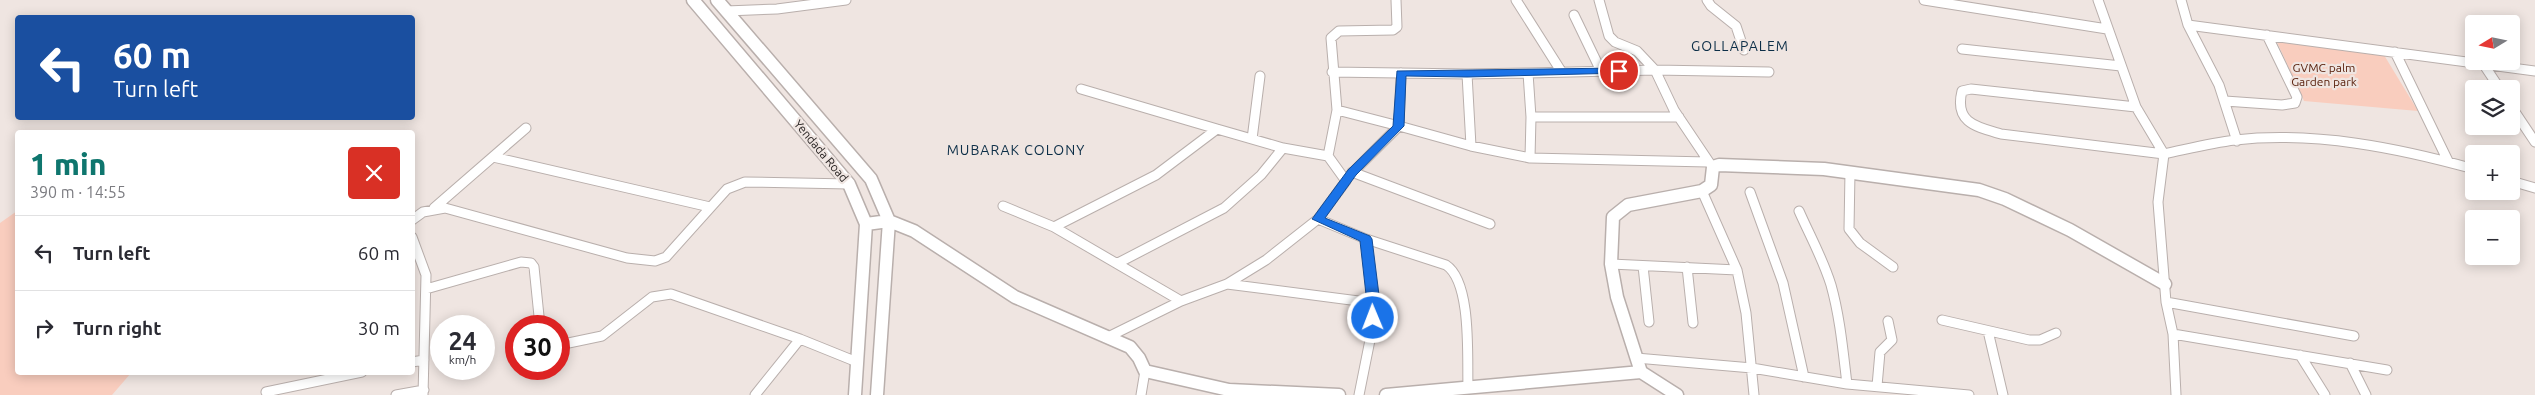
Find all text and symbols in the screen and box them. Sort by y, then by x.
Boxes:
north arrow [2465,15,2520,70]
map controls [2465,15,2520,265]
icon: left [30,35,95,100]
text: 60 m [113,35,191,75]
district label: GOLLAPALEM [1691,38,1789,54]
pin [1598,50,1640,92]
icon: arrive [1605,57,1633,85]
park label: GVMC palm Garden park [2291,61,2357,88]
text: Turn left [113,76,198,101]
button: layers [2465,80,2520,135]
street label: Yendada Road [792,117,851,184]
district label: MUBARAK COLONY [947,142,1085,158]
button: + [2465,145,2520,200]
text: 1 min [30,147,106,181]
button: close [348,147,400,199]
text: 390 m · 14:55 [30,183,126,201]
button: − [2465,210,2520,265]
icon: left [30,239,58,267]
text: Turn left [73,242,151,264]
text: 60 m [358,242,400,264]
position arrow [1346,291,1398,343]
icon: right [30,314,58,342]
speed limit sign: 30 [505,315,570,380]
text: Turn right [73,317,161,339]
text: 30 m [358,317,400,339]
text: 24 [448,327,477,355]
text: km/h [449,353,476,366]

